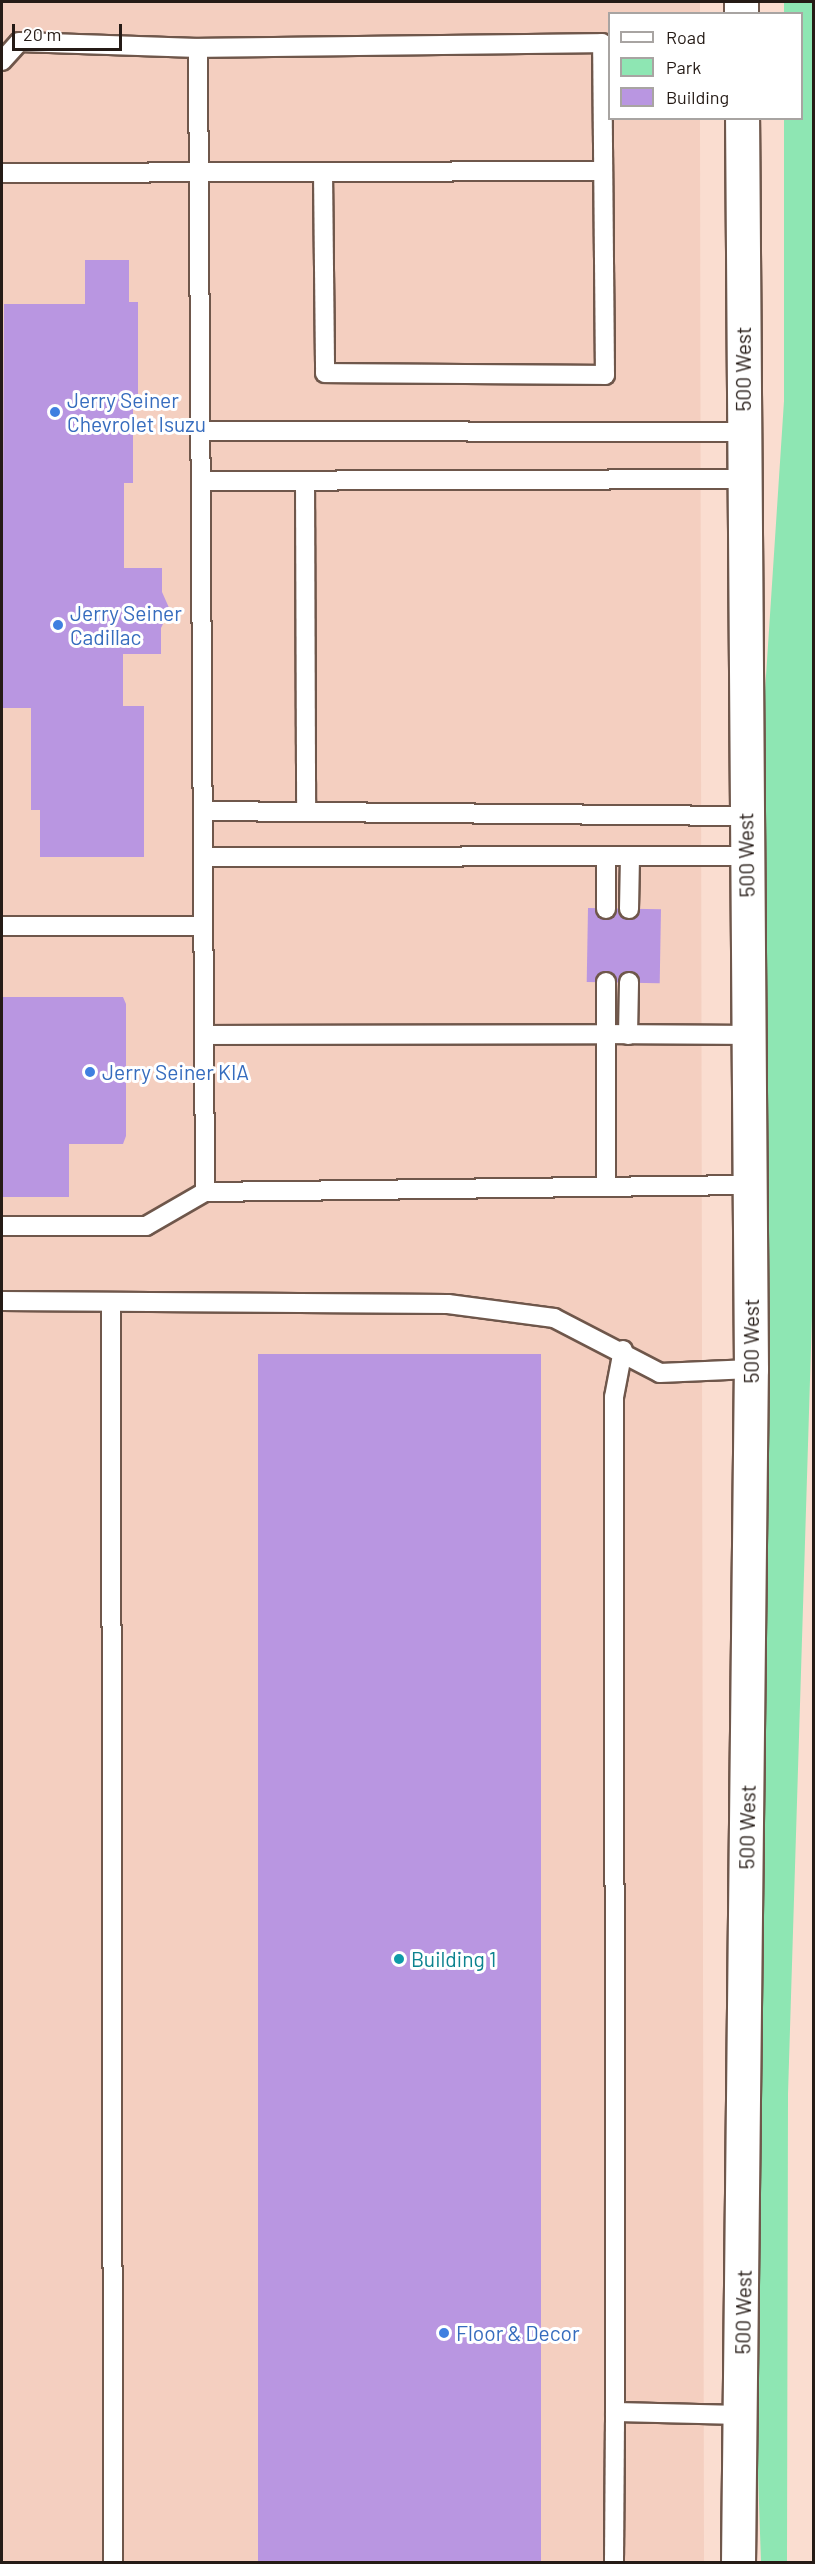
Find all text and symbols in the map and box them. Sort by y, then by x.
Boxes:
scale bar [15,12,124,50]
legend [608,12,803,120]
text: 20 m [23,23,61,45]
text: Road [666,26,706,48]
text: Park [666,56,701,78]
text: Building [666,86,729,108]
street label: 500 West [730,327,756,411]
place label: Jerry Seiner Chevrolet Isuzu [67,387,206,437]
marker: Jerry Seiner Chevrolet Isuzu [48,405,62,419]
place label: Jerry Seiner Cadillac [70,600,182,650]
marker: Jerry Seiner Cadillac [51,618,65,632]
street label: 500 West [733,812,759,898]
place label: Jerry Seiner KIA [102,1059,249,1085]
marker: Jerry Seiner KIA [83,1065,97,1079]
street label: 500 West [738,1299,764,1383]
street label: 500 West [734,1784,760,1870]
place label: Building 1 [411,1946,496,1972]
marker: Building 1 [392,1952,406,1966]
street label: 500 West [730,2269,756,2355]
place label: Floor & Decor [456,2320,580,2346]
marker: Floor & Decor [437,2326,451,2340]

